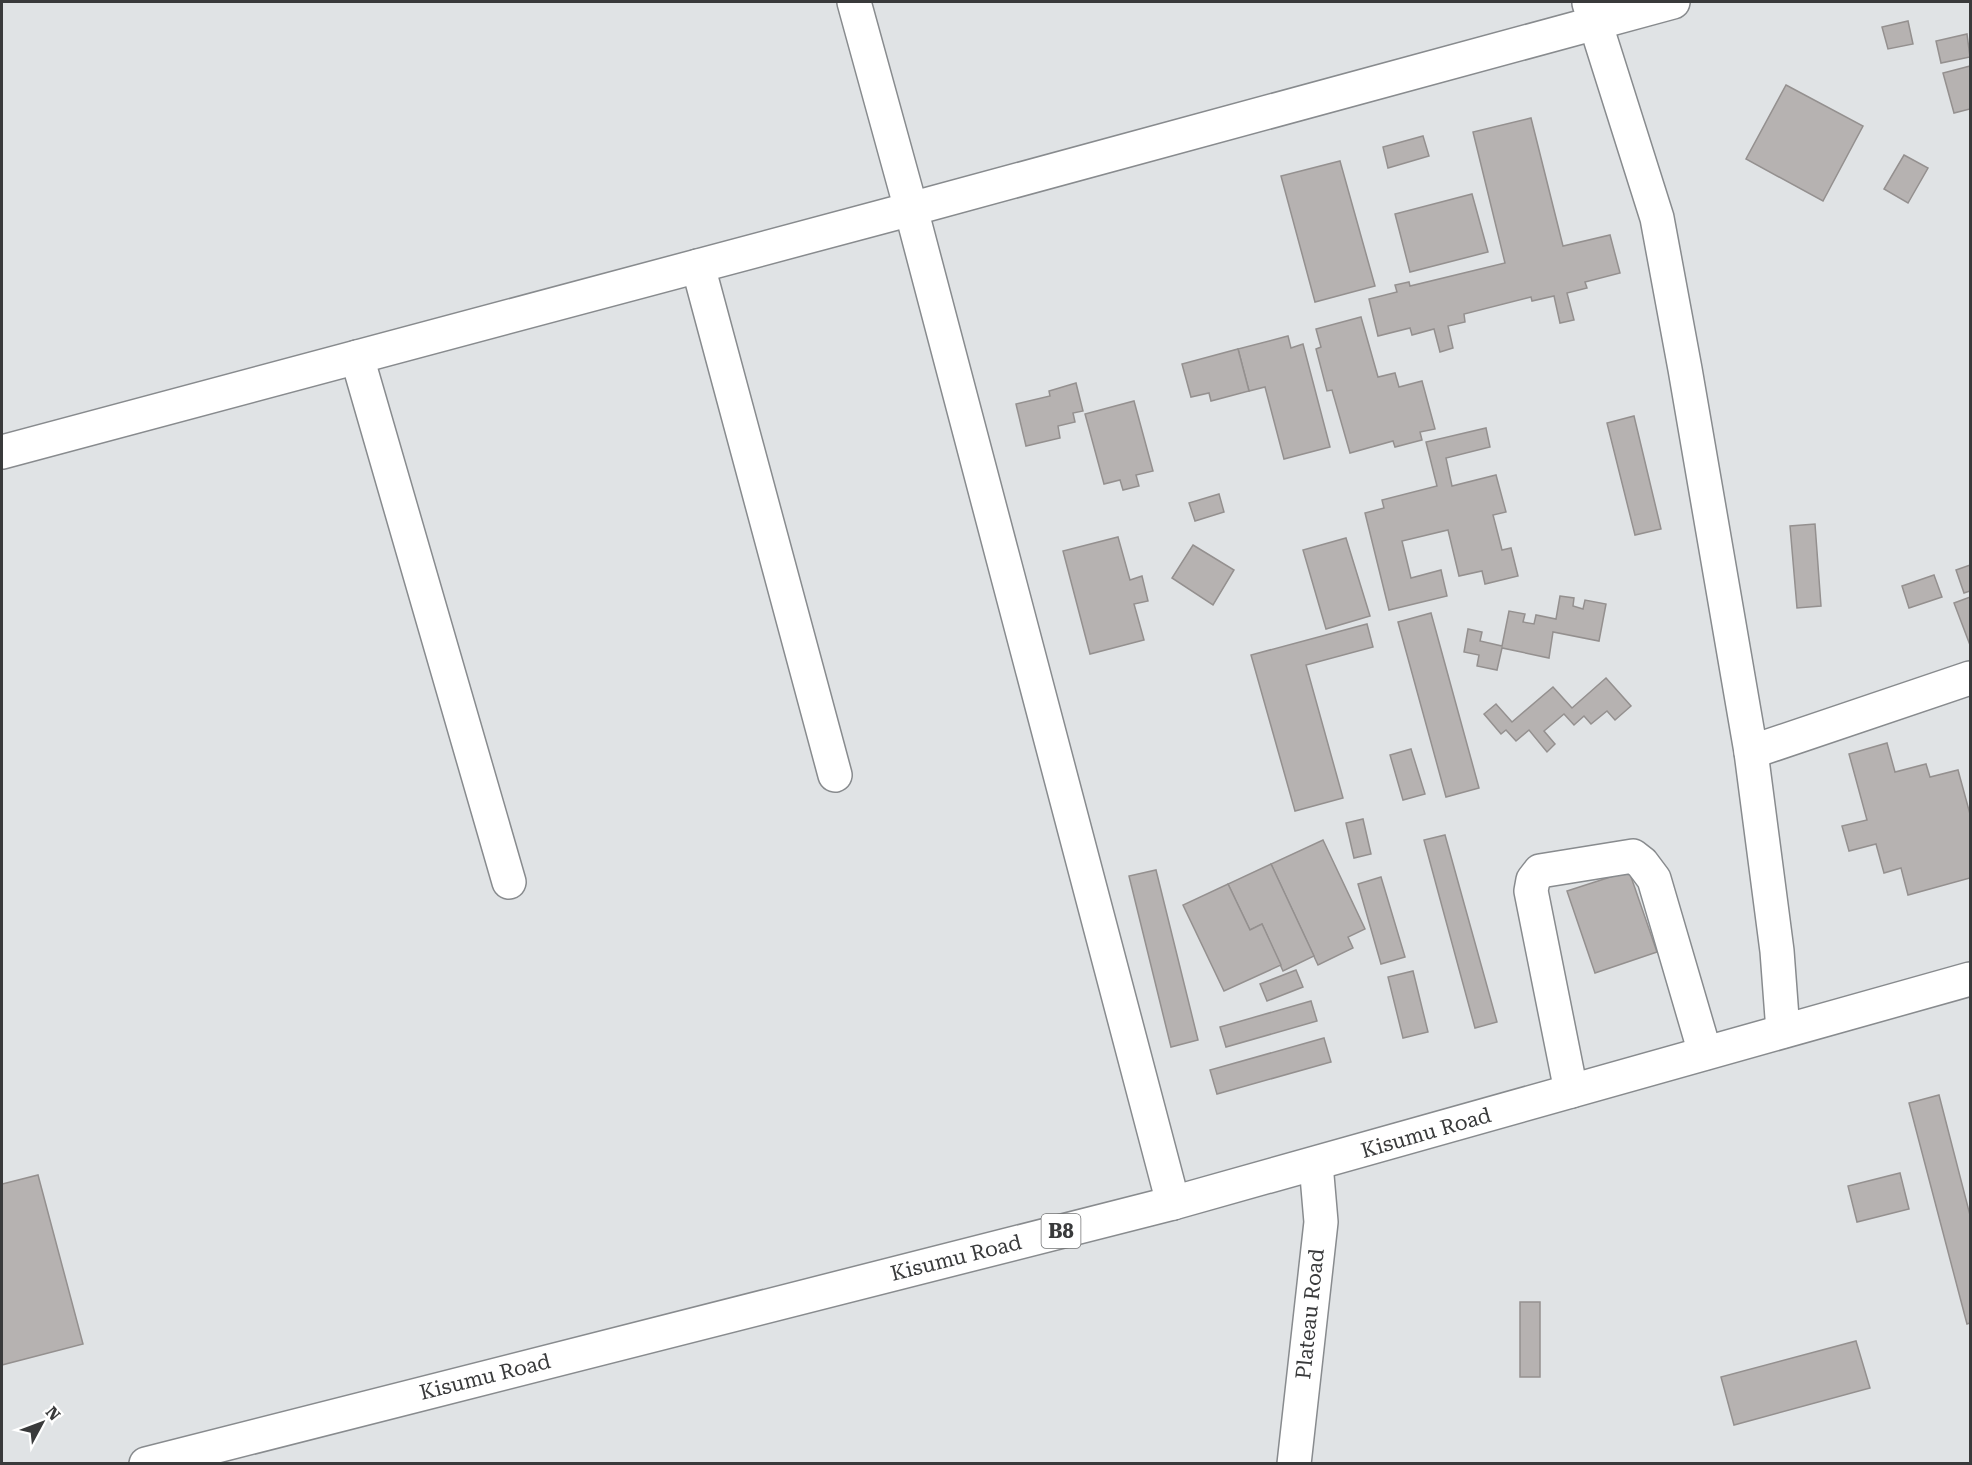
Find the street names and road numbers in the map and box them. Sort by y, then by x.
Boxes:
street label: Kisumu Road [1358,1103,1494,1163]
road number: B8 [1042,1214,1080,1248]
street label: Kisumu Road [888,1230,1024,1286]
street label: Plateau Road [1291,1247,1329,1381]
street label: Kisumu Road [417,1349,553,1405]

